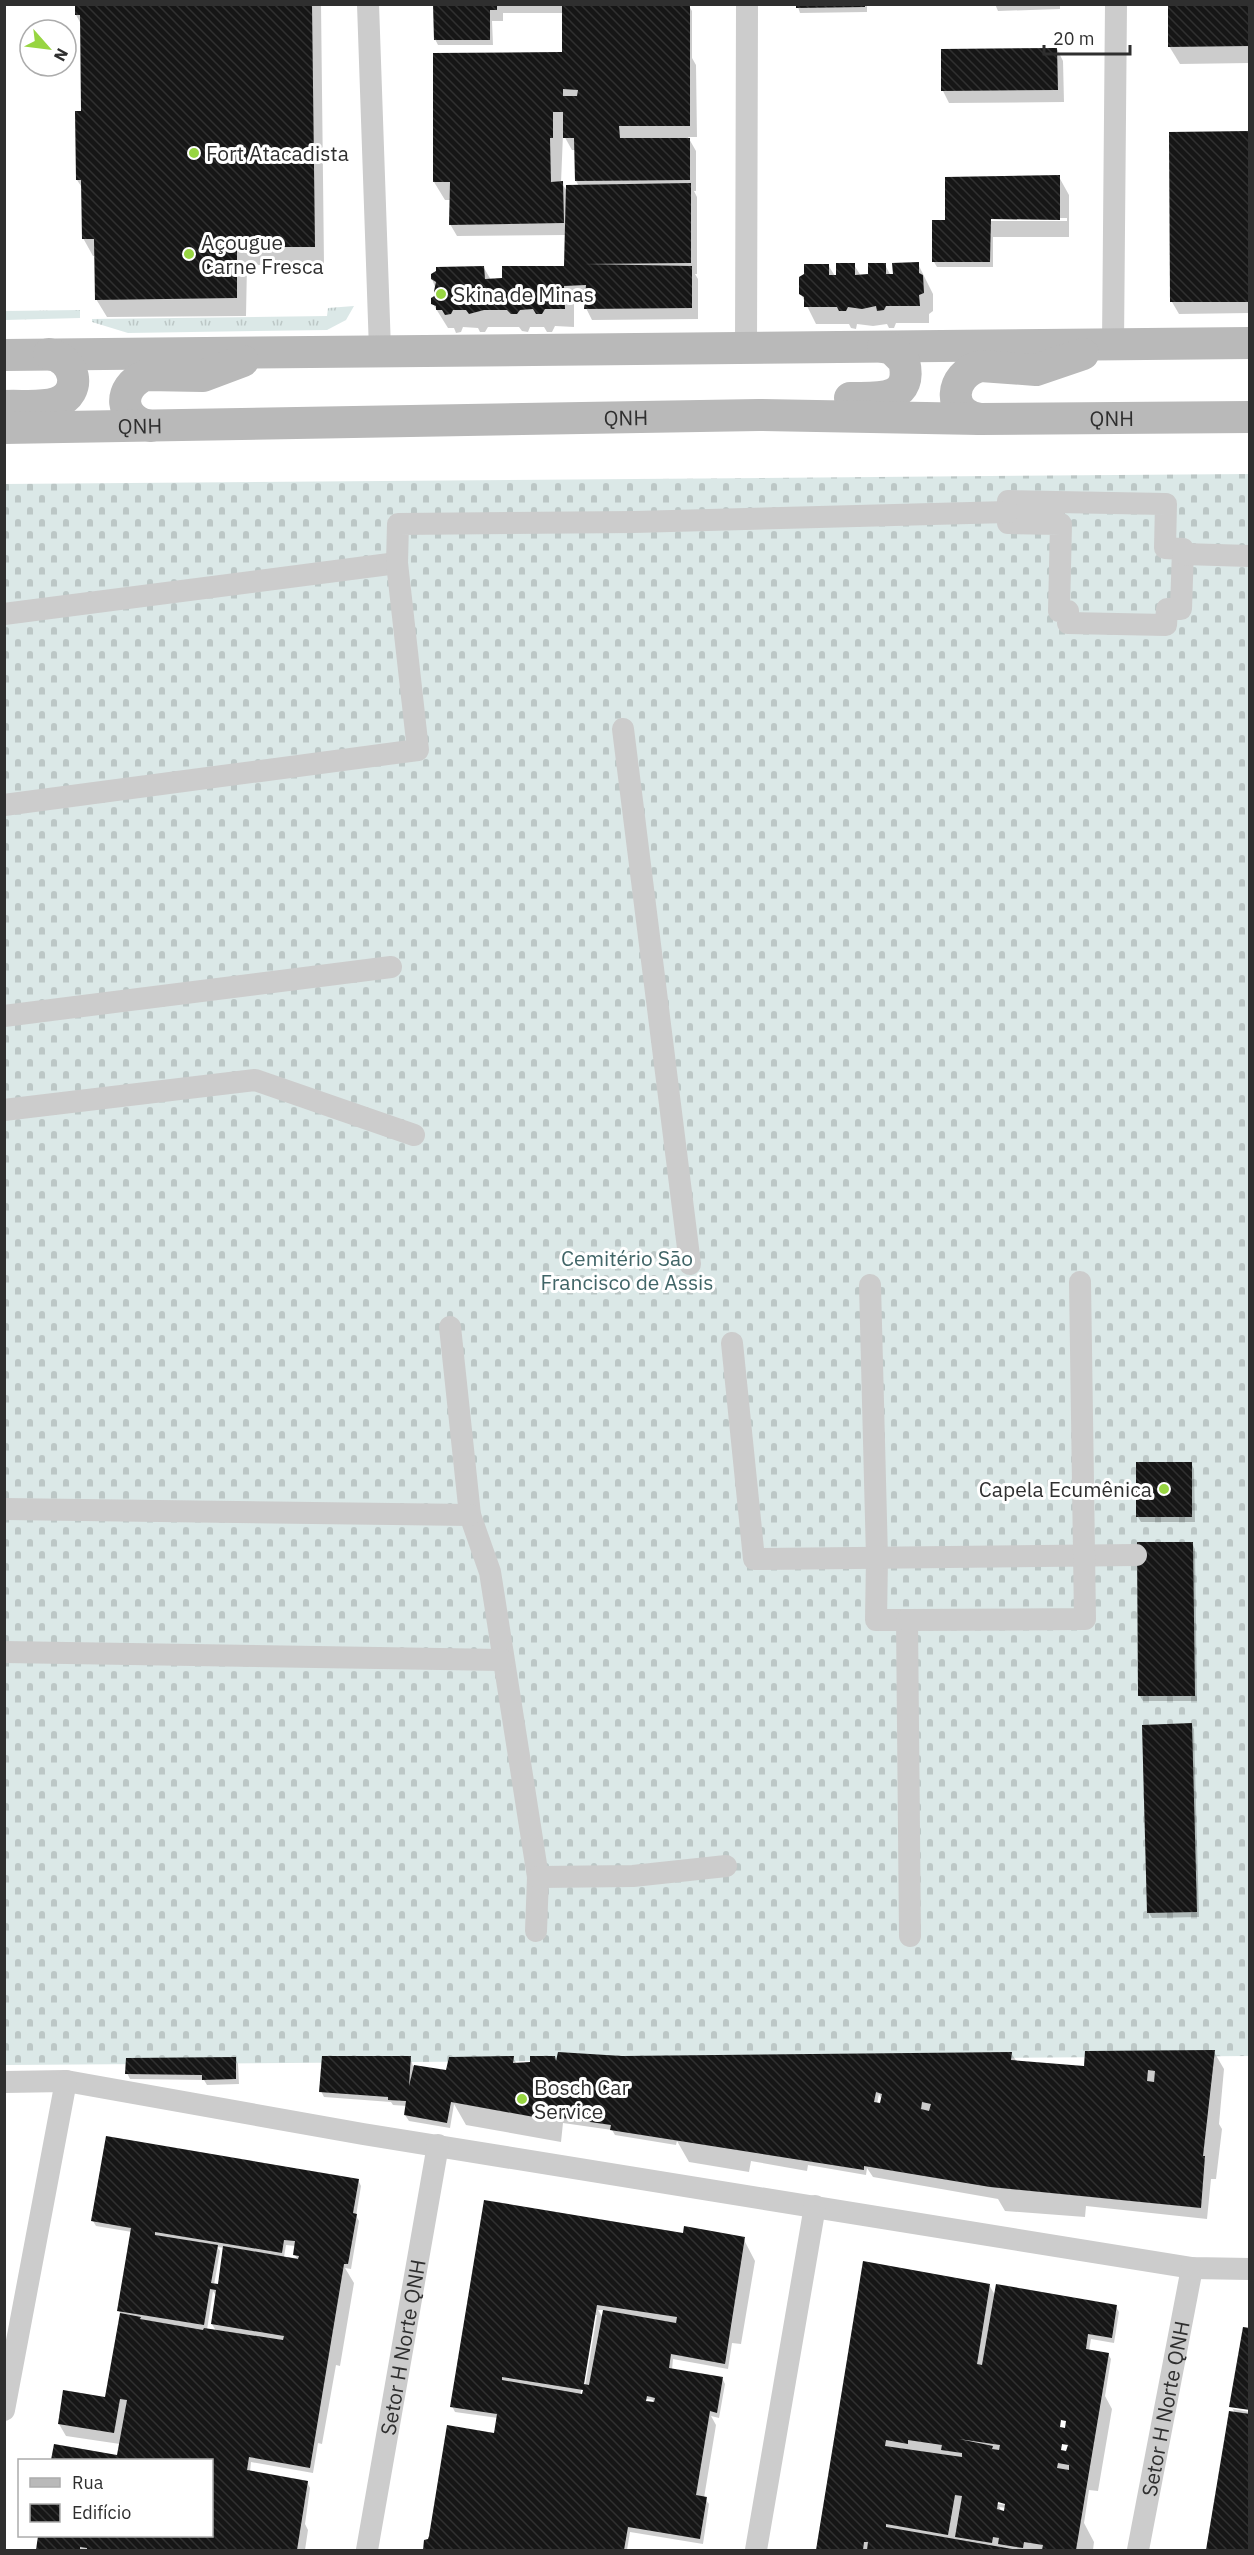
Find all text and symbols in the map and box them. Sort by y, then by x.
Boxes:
north arrow [18,18,78,78]
scale bar [1044,18,1130,56]
text: 20 m [1053,27,1095,50]
text: N [50,45,73,65]
place label: Fort Atacadista [206,139,349,167]
marker: Fort Atacadista [187,146,201,160]
place label: Açougue Carne Fresca [201,228,324,280]
marker: Açougue Carne Fresca [182,247,196,261]
place label: Skina de Minas [453,280,594,308]
marker: Skina de Minas [434,287,448,301]
street label: QNH [603,403,648,432]
street label: QNH [1089,404,1134,432]
street label: QNH [117,411,163,440]
park label: Cemitério São Francisco de Assis [540,1244,714,1296]
place label: Capela Ecumênica [979,1475,1152,1503]
marker: Capela Ecumênica [1157,1482,1171,1496]
place label: Bosch Car Service [534,2073,629,2125]
marker: Bosch Car Service [515,2092,529,2106]
street label: Setor H Norte QNH [373,2257,432,2437]
street label: Setor H Norte QNH [1135,2318,1196,2499]
legend [18,2459,213,2537]
text: Rua [72,2471,104,2494]
text: Edifício [72,2501,131,2524]

